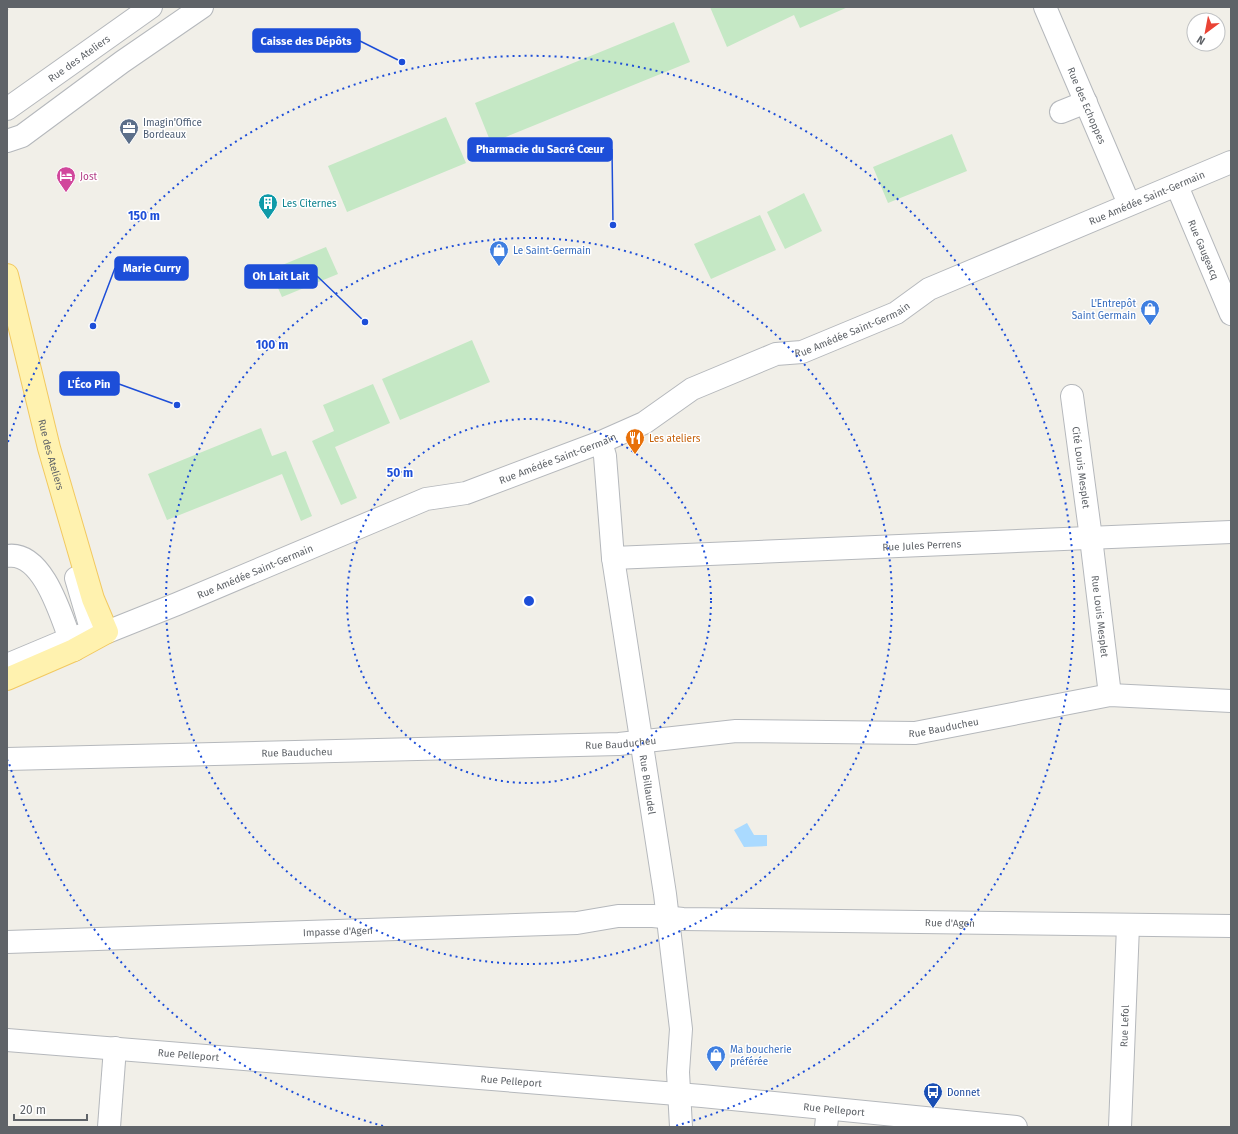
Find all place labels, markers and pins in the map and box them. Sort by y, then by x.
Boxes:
callout: Caisse des Dépôts [253,29,360,52]
office icon: Imagin'Office Bordeaux [118,117,140,145]
place label: Imagin'Office Bordeaux [143,117,202,141]
callout: Pharmacie du Sacré Cœur [468,138,612,161]
hotel icon: Jost [55,165,77,193]
place label: Jost [80,171,98,183]
building icon: Les Citernes [257,192,279,220]
place label: Les Citernes [282,198,337,210]
shop icon: Le Saint-Germain [488,239,510,267]
place label: Le Saint-Germain [513,245,591,257]
callout: Marie Curry [115,257,188,280]
callout: Oh Lait Lait [245,265,317,288]
place label: L'Entrepôt Saint Germain [1072,298,1136,322]
shop icon: L'Entrepôt Saint Germain [1139,298,1161,326]
callout: L'Éco Pin [60,372,119,395]
restaurant icon: Les ateliers [624,427,646,455]
place label: Les ateliers [649,433,701,445]
centre of rings [522,594,536,608]
shop icon: Ma boucherie préférée [705,1044,727,1072]
place label: Ma boucherie préférée [730,1044,792,1068]
bus stop icon: Donnet [922,1081,944,1109]
place label: Donnet [947,1087,980,1099]

